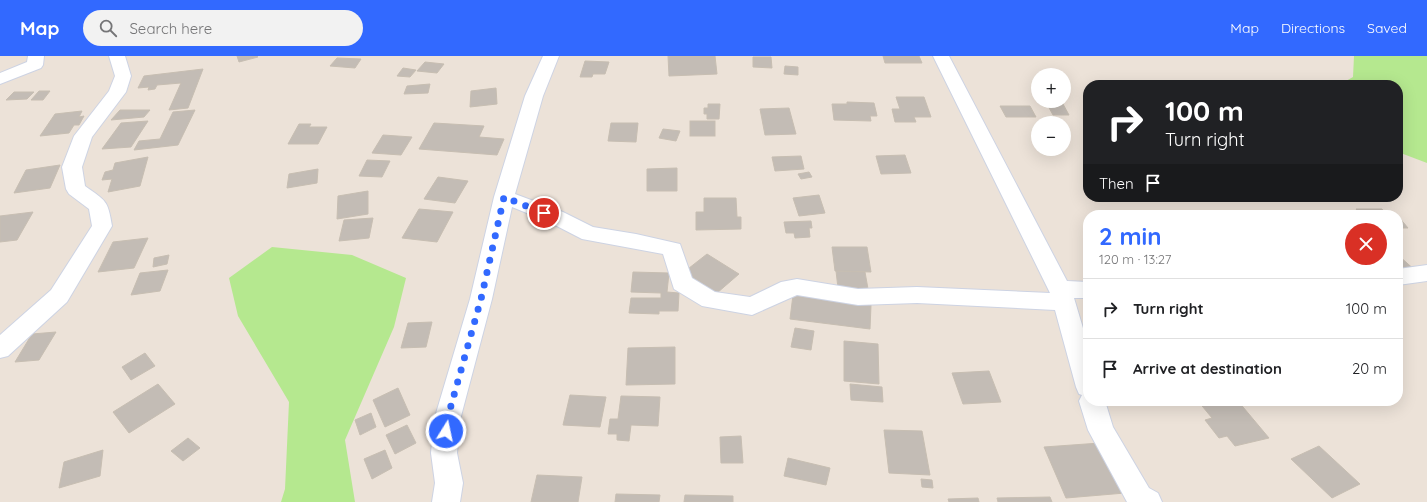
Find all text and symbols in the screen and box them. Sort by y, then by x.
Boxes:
search box [83,10,363,46]
text: Map [20,16,59,40]
icon: search [97,17,119,39]
text: Search here [129,19,212,38]
text: Map [1230,19,1259,37]
text: Directions [1281,19,1345,37]
text: Saved [1367,19,1407,37]
map controls [1031,68,1071,156]
button: + [1031,68,1071,108]
text: 100 m [1165,93,1244,128]
icon: right [1099,96,1151,148]
button: − [1031,116,1071,156]
text: Turn right [1165,128,1245,151]
icon: arrive [1142,172,1164,194]
text: Then [1099,174,1134,193]
pin [527,196,561,230]
icon: arrive [533,202,555,224]
text: 2 min [1099,221,1161,251]
button: close [1345,223,1387,265]
text: 120 m · 13:27 [1099,251,1171,267]
icon: right [1099,298,1121,320]
text: Turn right [1133,299,1204,318]
text: 100 m [1346,299,1387,318]
icon: arrive [1099,358,1121,380]
text: Arrive at destination [1133,359,1282,378]
text: 20 m [1352,359,1387,378]
position arrow [425,410,467,452]

